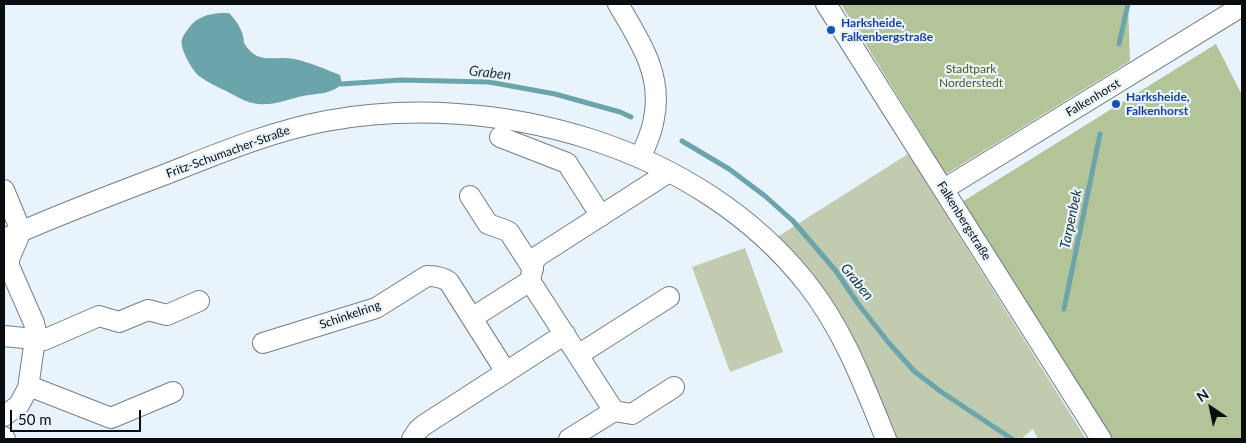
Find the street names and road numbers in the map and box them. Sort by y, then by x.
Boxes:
street label: Falkenhorst [1063,76,1123,120]
street label: Fritz-Schumacher-Straße [164,123,292,181]
street label: Falkenbergstraße [934,179,994,263]
street label: Schinkelring [318,298,382,332]

